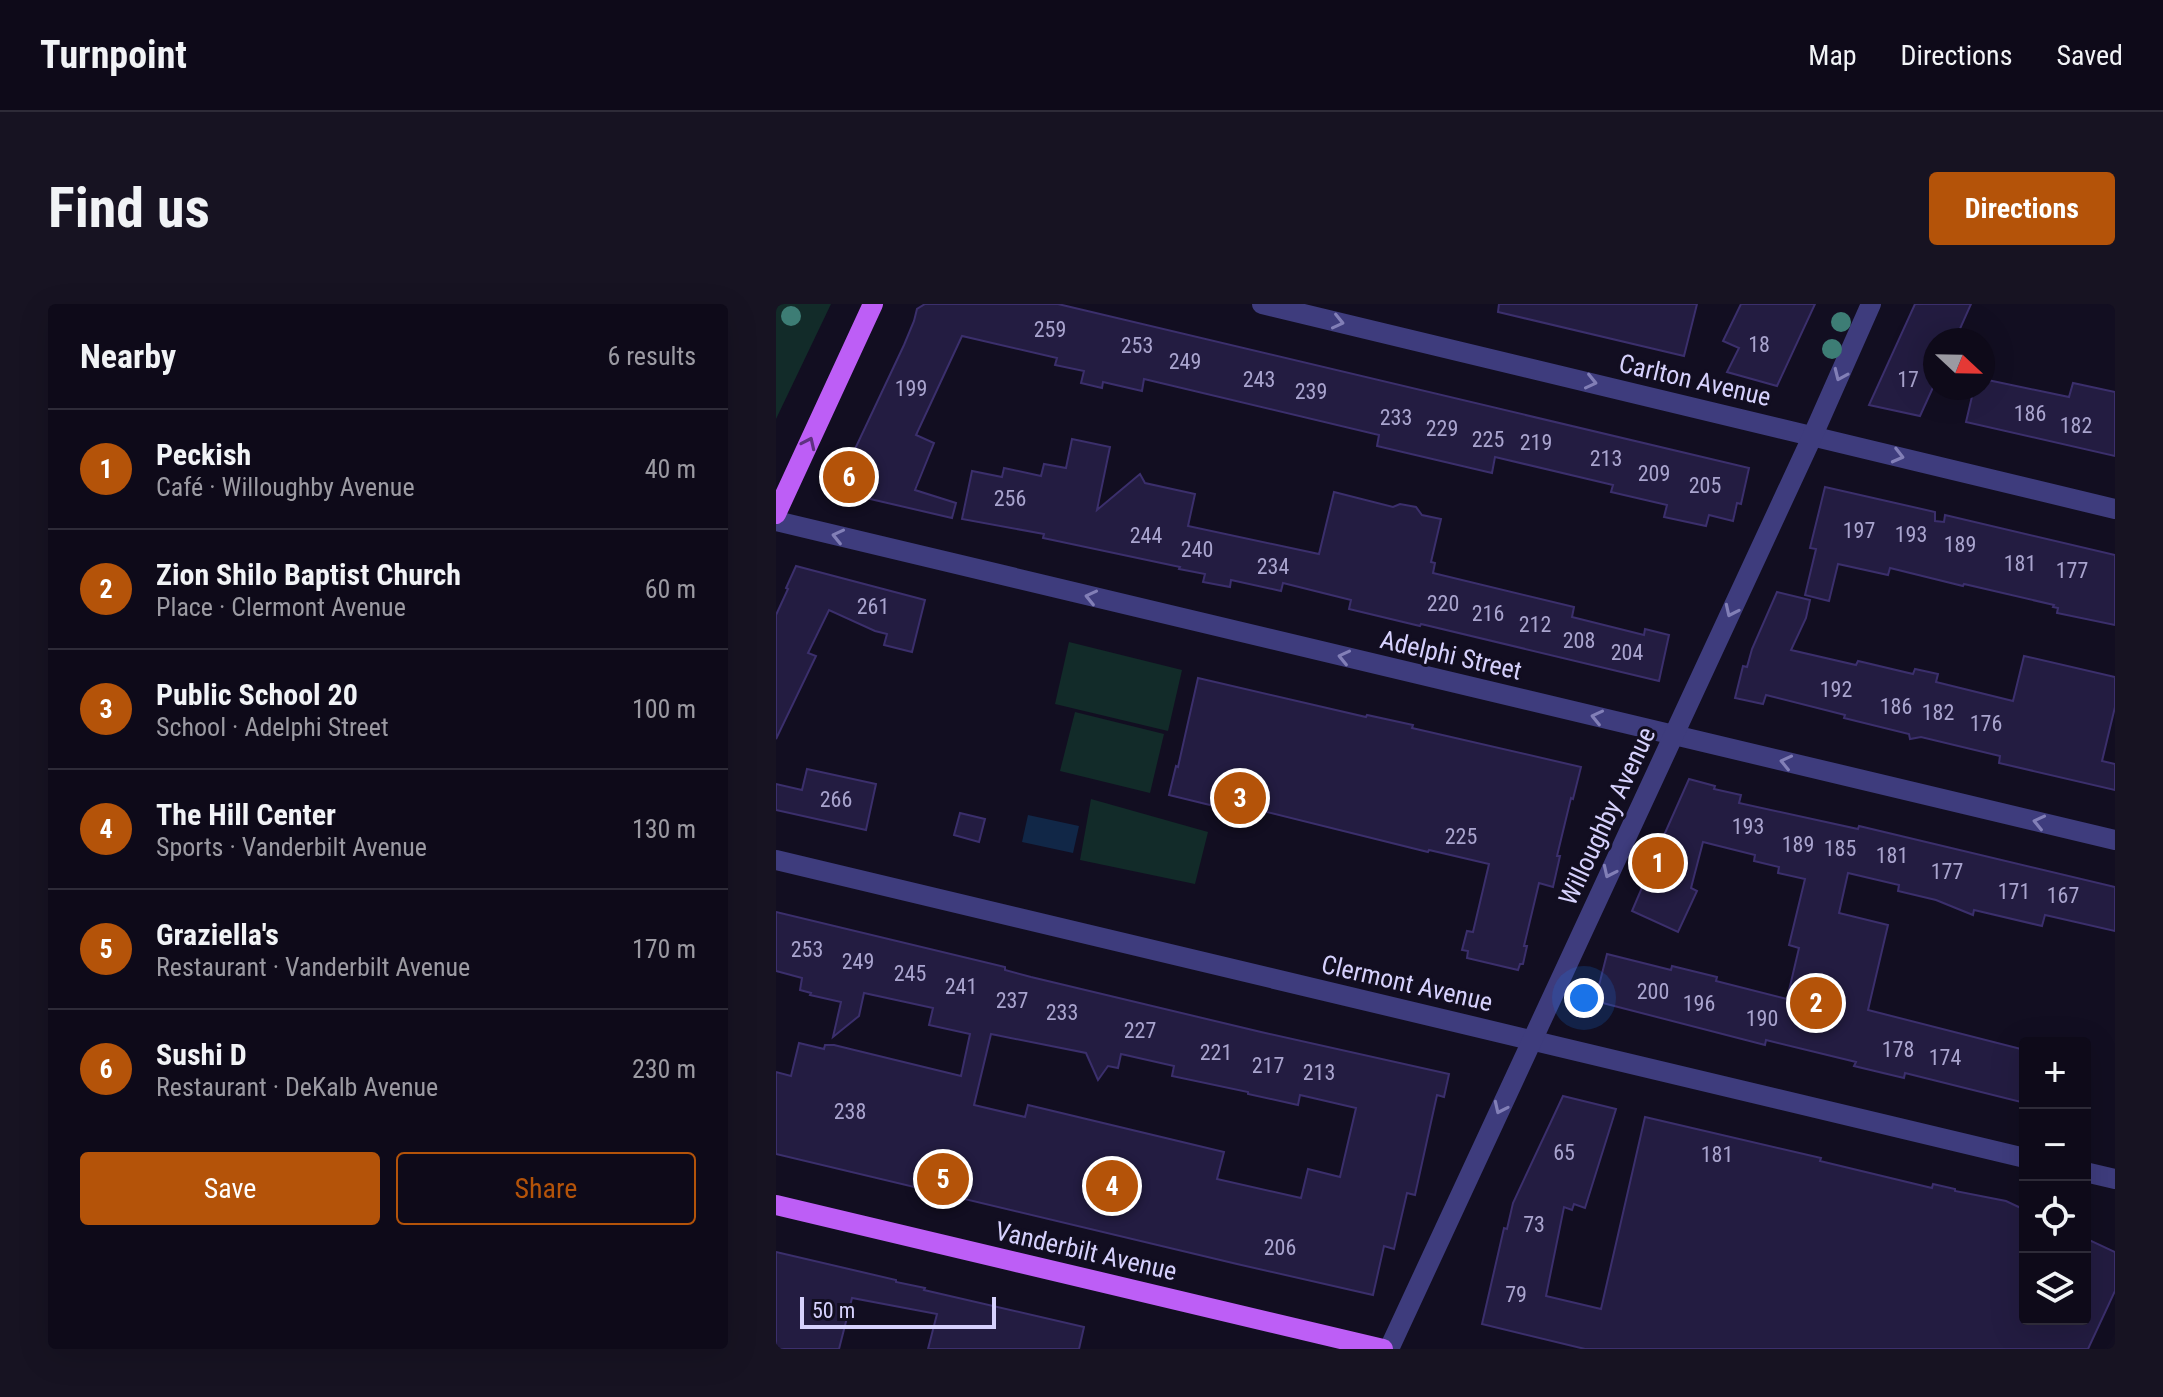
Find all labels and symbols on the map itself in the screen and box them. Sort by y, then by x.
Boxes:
one-way arrow [1331,313,1344,330]
house number: 259 [1034,317,1066,342]
north arrow [1923,328,1995,400]
house number: 18 [1748,332,1770,357]
house number: 253 [1121,333,1153,358]
street label: Carlton Avenue [1616,348,1774,412]
house number: 249 [1169,349,1201,374]
house number: 243 [1243,367,1275,392]
one-way arrow [1833,367,1849,381]
house number: 17 [1897,367,1919,392]
one-way arrow [1584,373,1597,390]
house number: 199 [895,376,927,401]
house number: 239 [1295,379,1327,404]
house number: 186 [2014,401,2046,426]
house number: 233 [1380,405,1412,430]
house number: 182 [2060,413,2092,438]
house number: 229 [1426,416,1458,441]
house number: 225 [1472,427,1504,452]
house number: 219 [1520,430,1552,455]
one-way arrow [799,437,815,451]
house number: 213 [1590,446,1622,471]
pin: 6 [823,447,875,507]
one-way arrow [1891,447,1905,464]
house number: 209 [1638,461,1670,486]
house number: 205 [1689,473,1721,498]
house number: 256 [994,486,1026,511]
house number: 197 [1843,518,1875,543]
house number: 193 [1895,522,1927,547]
house number: 244 [1130,523,1162,548]
one-way arrow [832,529,846,546]
house number: 189 [1944,532,1976,557]
house number: 240 [1181,537,1213,562]
house number: 181 [2004,551,2036,576]
house number: 234 [1257,554,1289,579]
house number: 177 [2056,558,2088,583]
one-way arrow [1085,589,1099,606]
house number: 220 [1427,591,1459,616]
house number: 261 [857,594,889,619]
house number: 216 [1472,601,1504,626]
one-way arrow [1725,603,1741,618]
house number: 212 [1519,612,1551,637]
street label: Adelphi Street [1377,624,1525,686]
house number: 208 [1563,628,1595,653]
house number: 204 [1611,640,1643,665]
one-way arrow [1338,649,1352,666]
house number: 192 [1820,677,1852,702]
house number: 186 [1880,694,1912,719]
house number: 182 [1922,700,1954,725]
one-way arrow [1591,709,1605,726]
house number: 176 [1970,711,2002,736]
street label: Willoughby Avenue [1553,722,1661,910]
one-way arrow [1780,754,1794,771]
pin: 3 [1214,768,1266,828]
house number: 266 [820,787,852,812]
house number: 193 [1732,814,1764,839]
one-way arrow [2033,814,2046,831]
house number: 225 [1445,824,1477,849]
house number: 189 [1782,832,1814,857]
pin: 1 [1632,833,1684,893]
house number: 185 [1824,836,1856,861]
house number: 181 [1876,843,1908,868]
house number: 177 [1931,859,1963,884]
one-way arrow [1603,864,1619,879]
house number: 171 [1998,879,2030,904]
house number: 167 [2047,883,2079,908]
house number: 253 [791,937,823,962]
house number: 249 [842,949,874,974]
street label: Clermont Avenue [1319,949,1495,1017]
house number: 245 [894,961,926,986]
pin: 2 [1790,973,1842,1033]
house number: 241 [945,974,977,999]
your location [1564,978,1604,1018]
house number: 200 [1637,979,1669,1004]
house number: 237 [996,988,1028,1013]
house number: 196 [1683,991,1715,1016]
house number: 233 [1046,1000,1078,1025]
house number: 190 [1746,1006,1778,1031]
house number: 227 [1124,1018,1156,1043]
house number: 178 [1882,1037,1914,1062]
house number: 221 [1200,1040,1232,1065]
house number: 174 [1929,1045,1961,1070]
house number: 217 [1252,1053,1284,1078]
house number: 213 [1303,1060,1335,1085]
house number: 238 [834,1099,866,1124]
one-way arrow [1494,1100,1510,1115]
house number: 65 [1553,1140,1575,1165]
house number: 181 [1701,1142,1733,1167]
pin: 5 [917,1149,969,1209]
pin: 4 [1086,1156,1138,1216]
house number: 73 [1523,1212,1545,1237]
street label: Vanderbilt Avenue [992,1216,1180,1286]
house number: 206 [1264,1235,1296,1260]
house number: 79 [1505,1282,1527,1307]
scale bar [800,1293,996,1329]

